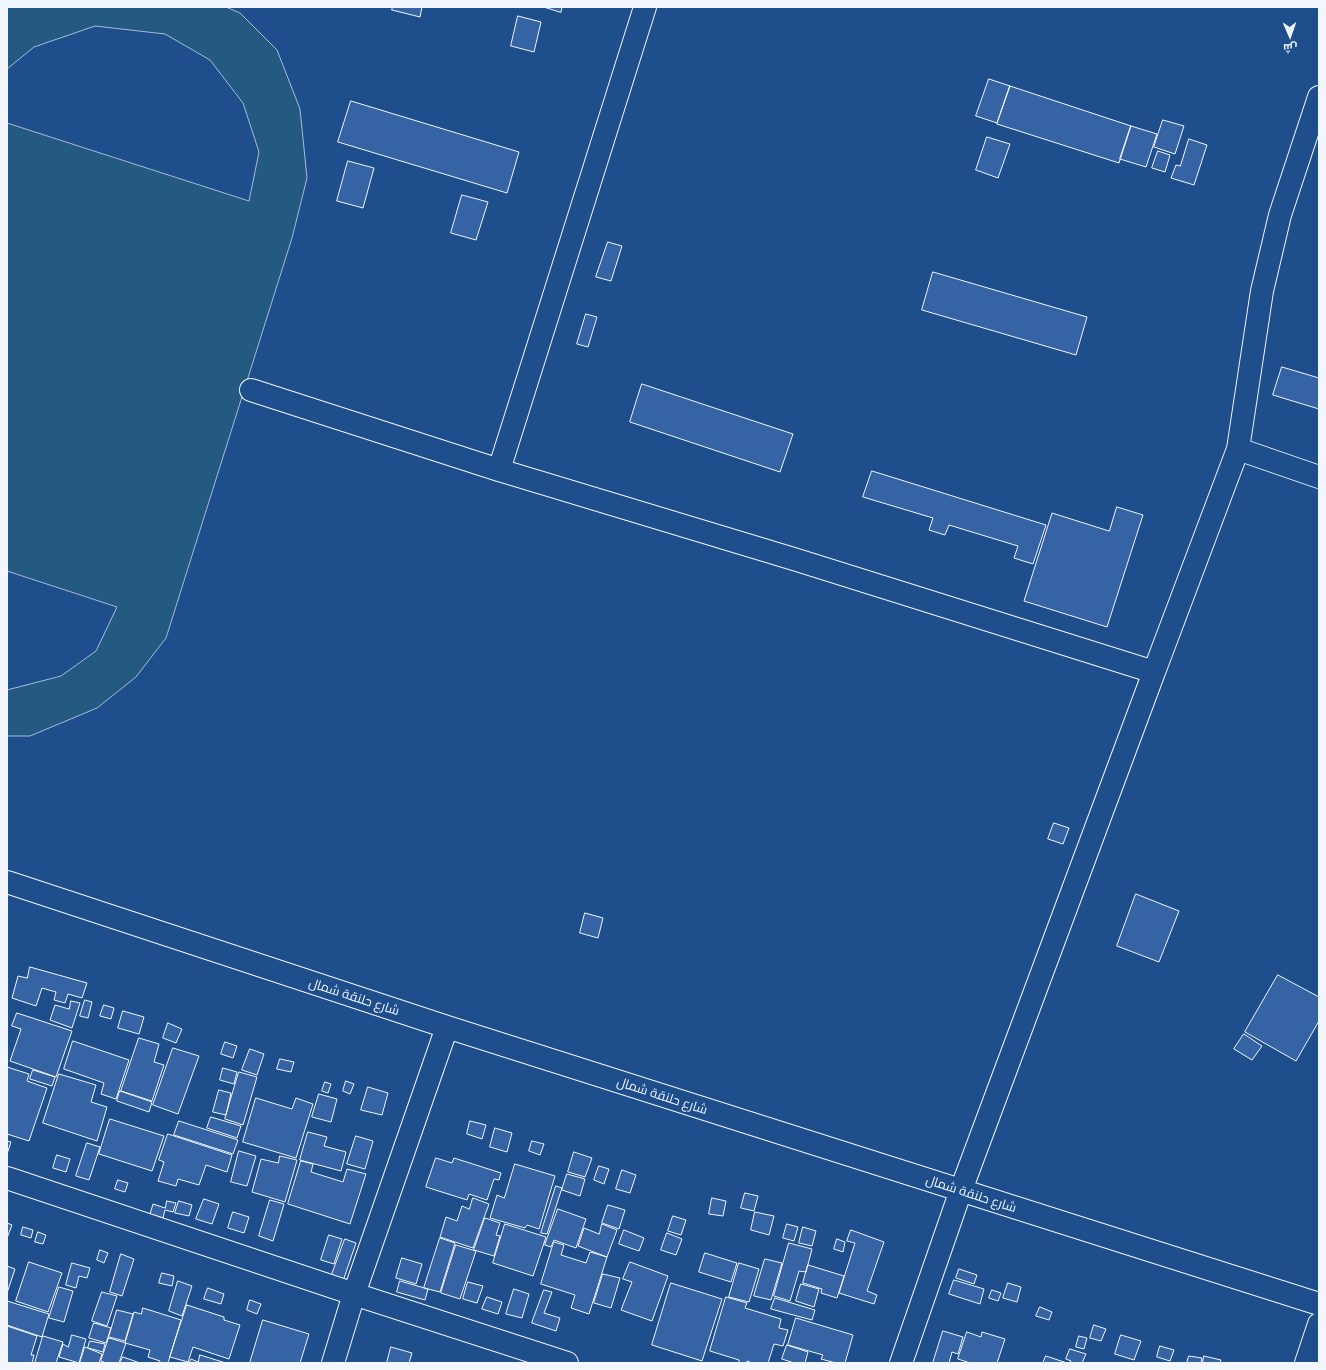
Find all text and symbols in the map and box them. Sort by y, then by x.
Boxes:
north arrow [1270,16,1310,56]
text: ش [1283,42,1298,54]
street label: شارع حلنقة شمال [307,975,401,1019]
street label: شارع حلنقة شمال [615,1074,709,1118]
street label: شارع حلنقة شمال [924,1172,1018,1216]

